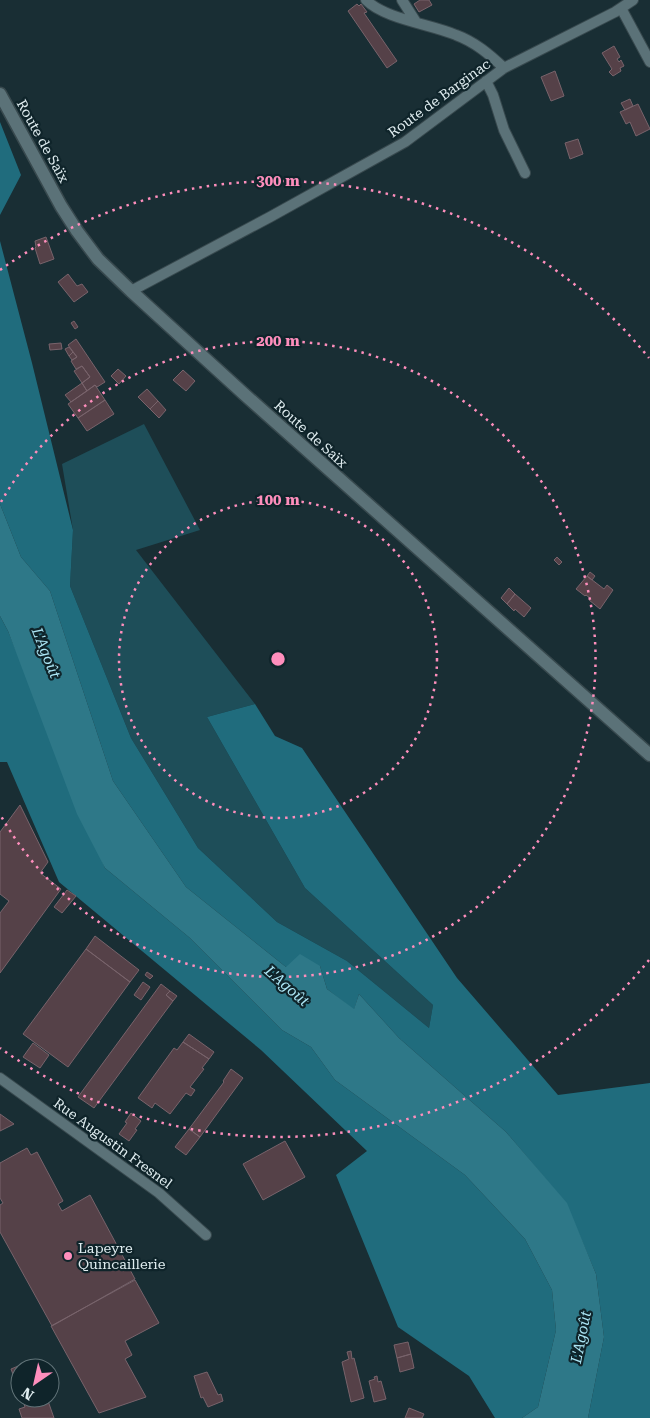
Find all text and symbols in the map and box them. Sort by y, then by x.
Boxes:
street label: Route de Barginac [385,55,493,140]
street label: Route de Saïx [14,97,72,185]
text: 300 m [256,172,300,190]
text: 200 m [256,332,300,350]
street label: Route de Saïx [271,397,351,471]
text: 100 m [256,491,300,509]
water label: L'Agoût [27,624,64,681]
centre of rings [269,650,287,668]
water label: L'Agoût [260,961,313,1010]
street label: Rue Augustin Fresnel [51,1095,176,1192]
place label: Lapeyre Quincaillerie [78,1240,166,1272]
marker: Lapeyre Quincaillerie [62,1250,74,1262]
water label: L'Agoût [567,1309,595,1366]
north arrow [10,1358,60,1408]
text: N [19,1384,37,1403]

